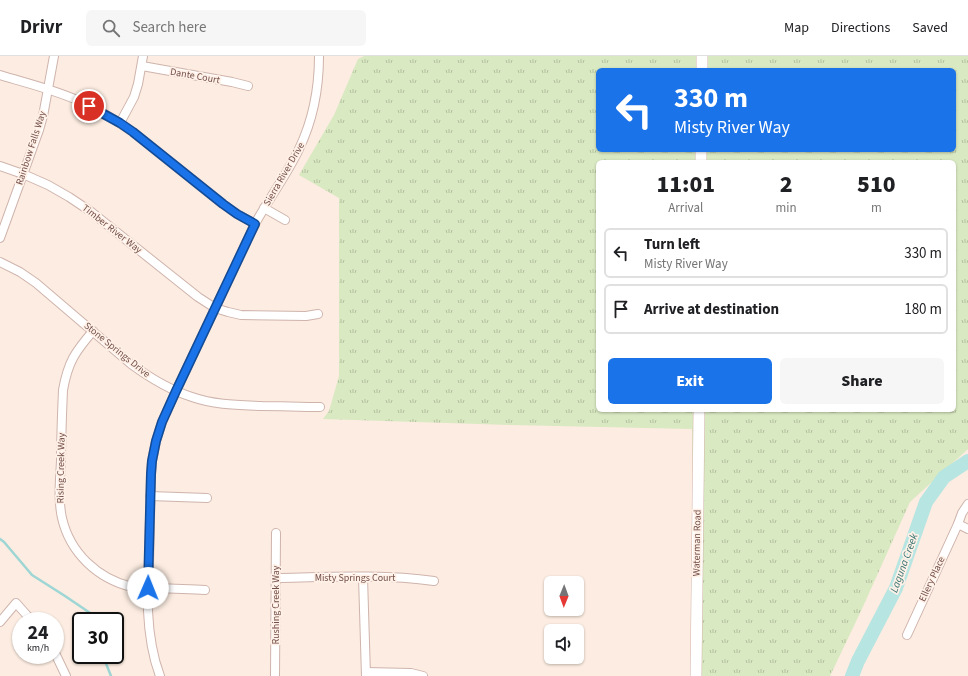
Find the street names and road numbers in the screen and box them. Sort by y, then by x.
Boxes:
street label: Dante Court [169,65,222,87]
street label: Rainbow Falls Way [12,109,50,187]
street label: Sierra River Drive [260,140,308,208]
street label: Timber River Way [79,201,145,257]
street label: Stone Springs Drive [81,319,153,381]
street label: Rising Creek Way [53,432,69,503]
street label: Waterman Road [689,510,705,576]
street label: Ellery Place [915,554,949,604]
street label: Rushing Creek Way [269,565,283,645]
street label: Misty Springs Court [315,571,396,585]

